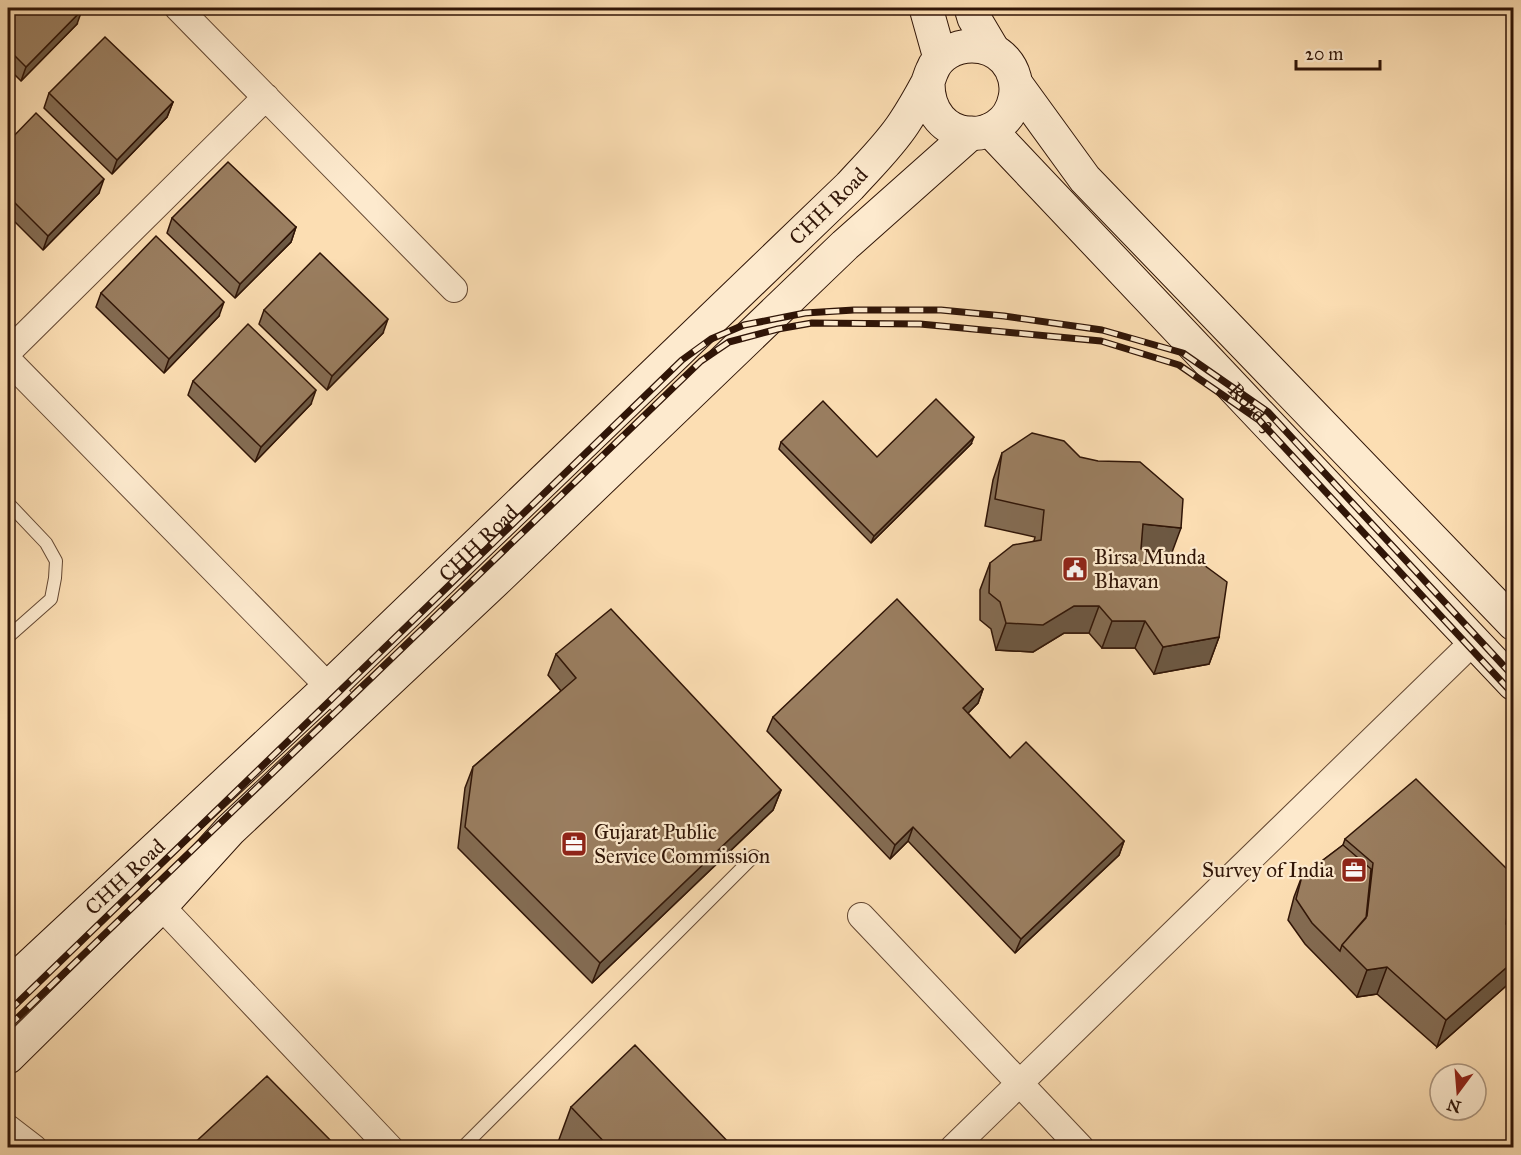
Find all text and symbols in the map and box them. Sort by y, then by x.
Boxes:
scale bar [1296,33,1380,71]
text: 20 m [1305,43,1343,65]
street label: CHH Road [784,162,874,250]
street label: Road 3 [1223,377,1281,437]
street label: CHH Road [433,499,524,587]
place label: Birsa Munda Bhavan [1094,544,1206,594]
public building icon: Birsa Munda Bhavan [1060,554,1090,584]
place label: Gujarat Public Service Commission [594,819,770,869]
office icon: Gujarat Public Service Commission [559,829,589,859]
street label: CHH Road [80,833,171,921]
office icon: Survey of India [1339,855,1369,885]
place label: Survey of India [1202,857,1334,883]
north arrow [1428,1062,1488,1122]
text: N [1444,1095,1463,1117]

